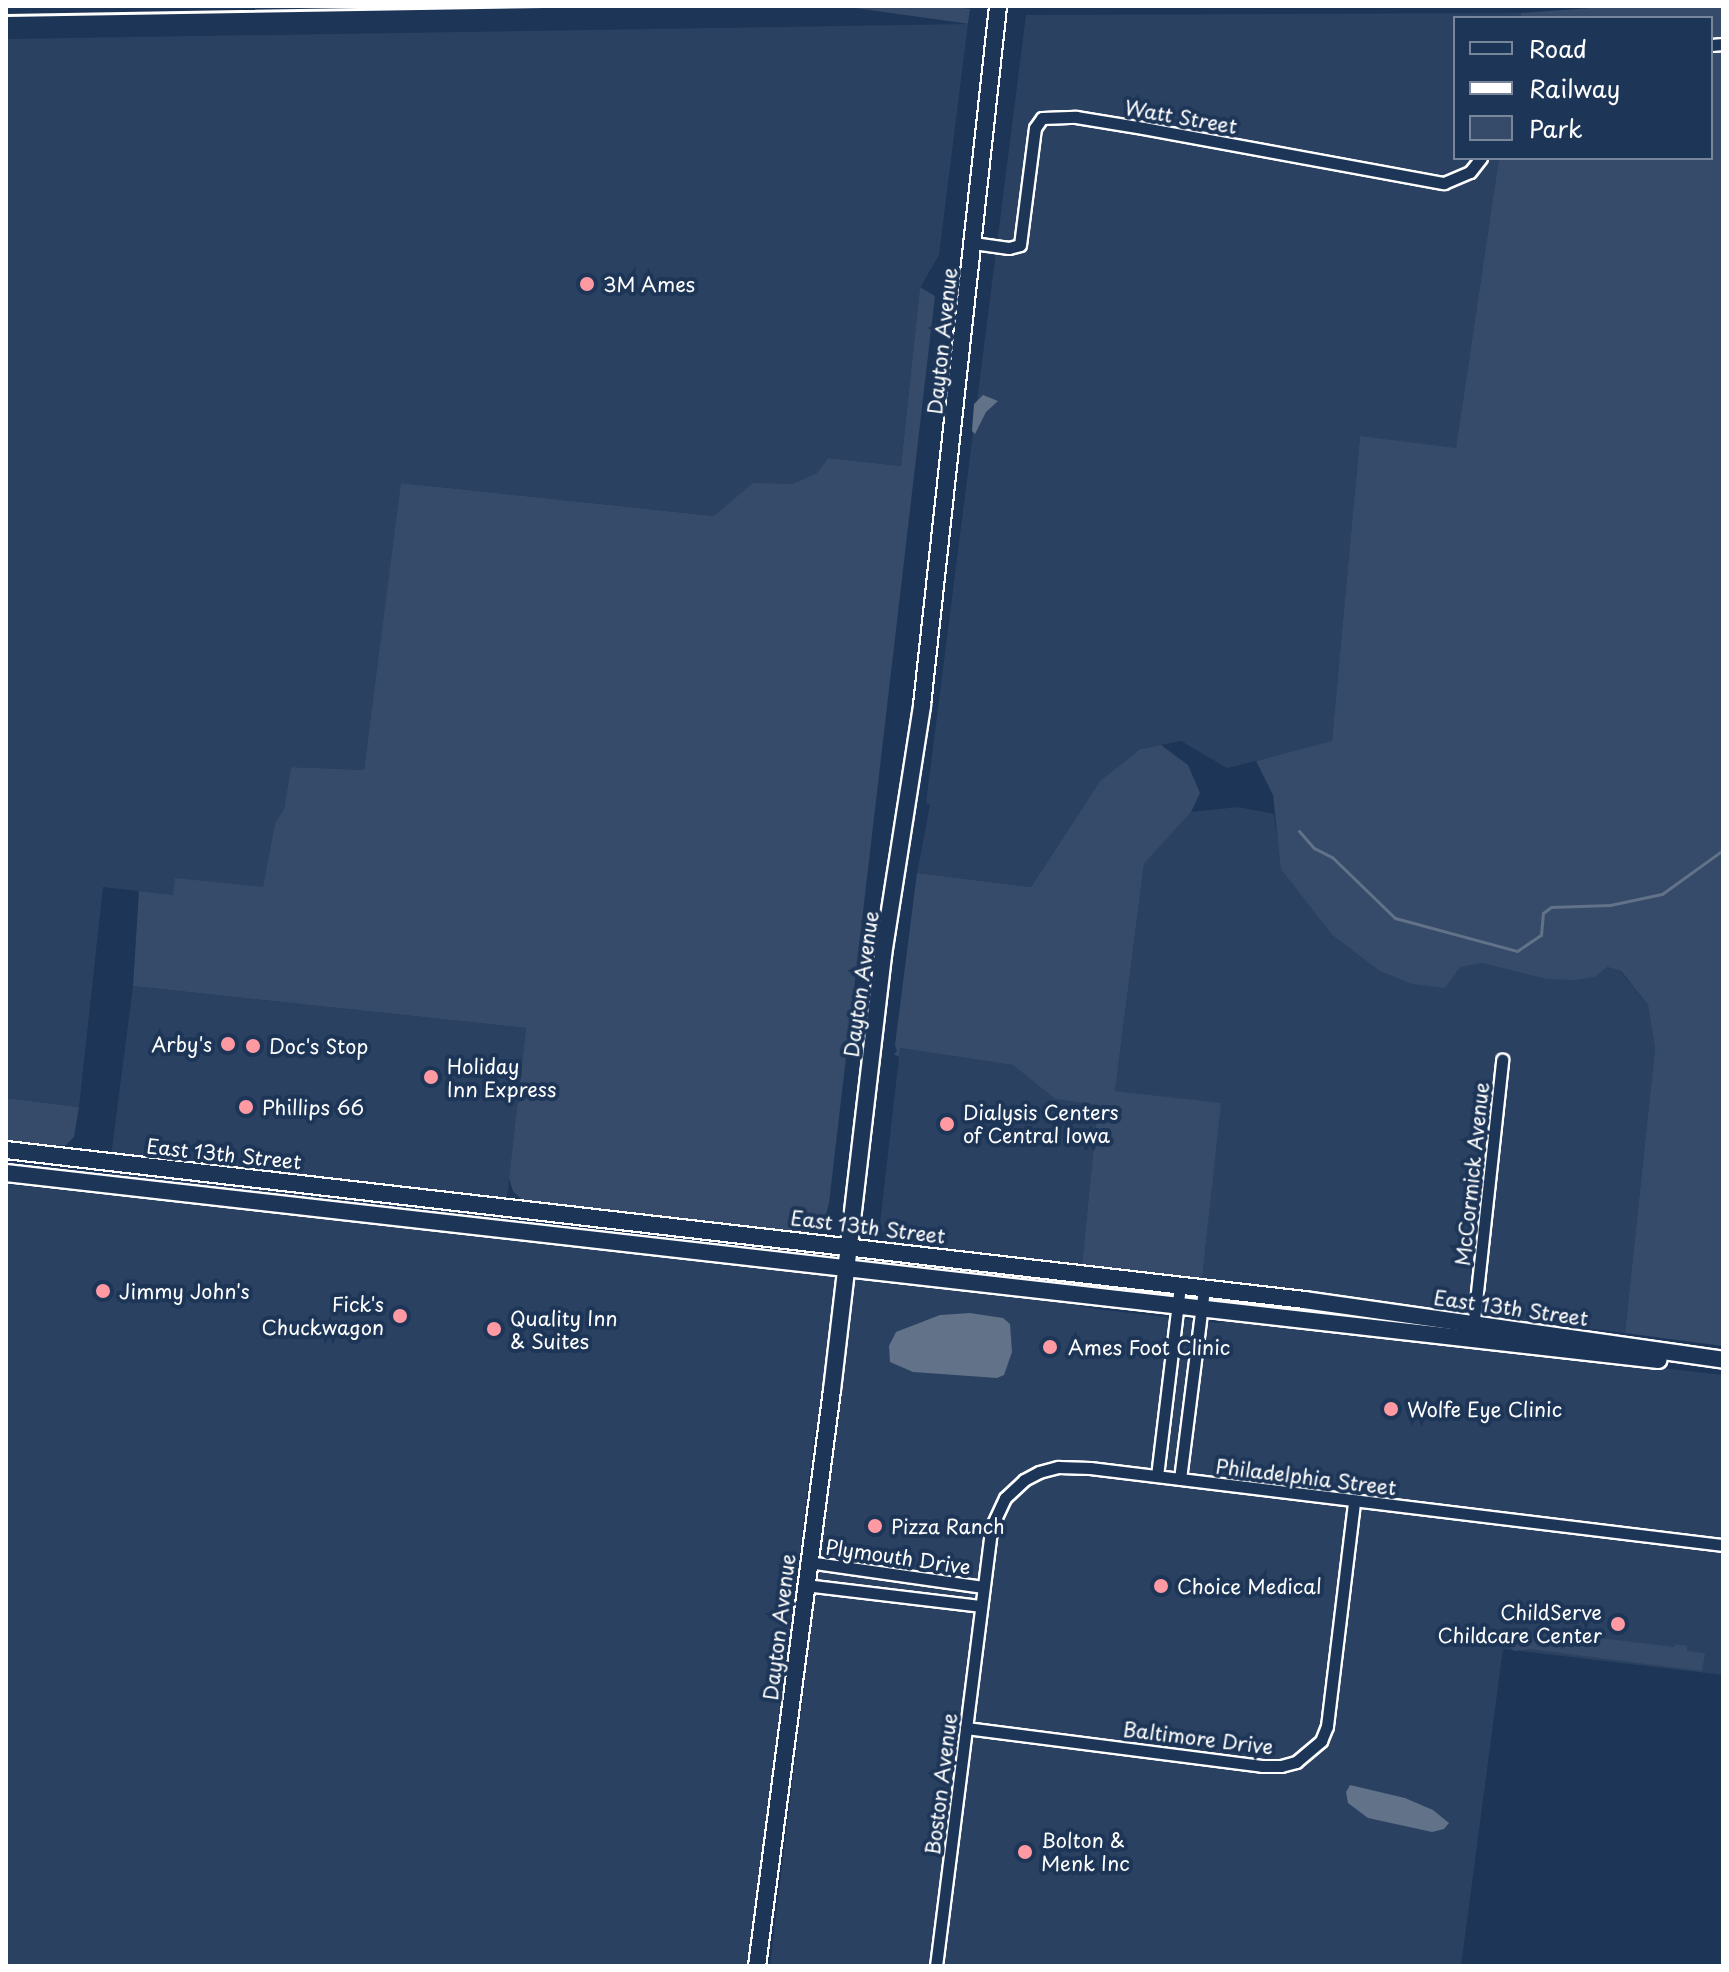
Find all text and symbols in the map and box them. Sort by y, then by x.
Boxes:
legend [1453,16,1713,160]
text: Road [1529,30,1587,66]
text: Railway [1529,70,1620,106]
street label: Watt Street [1122,95,1240,139]
text: Park [1529,110,1583,146]
street label: Dayton Avenue [922,267,962,415]
place label: 3M Ames [603,272,695,296]
marker: 3M Ames [578,275,596,293]
street label: Dayton Avenue [839,910,883,1058]
place label: Arby's [151,1032,212,1056]
place label: Doc's Stop [269,1034,368,1058]
marker: Arby's [219,1035,237,1053]
marker: Doc's Stop [244,1037,262,1055]
place label: Holiday Inn Express [447,1054,557,1101]
marker: Holiday Inn Express [422,1068,440,1086]
street label: McCormick Avenue [1450,1080,1494,1268]
place label: Phillips 66 [262,1095,363,1119]
marker: Phillips 66 [237,1098,255,1116]
place label: Dialysis Centers of Central Iowa [963,1100,1119,1147]
marker: Dialysis Centers of Central Iowa [938,1115,956,1133]
street label: East 13th Street [145,1134,303,1174]
street label: East 13th Street [789,1206,947,1248]
place label: Jimmy John's [119,1279,250,1303]
marker: Jimmy John's [94,1282,112,1300]
street label: East 13th Street [1432,1285,1590,1331]
place label: Fick's Chuckwagon [262,1292,384,1339]
place label: Quality Inn & Suites [510,1306,618,1353]
marker: Fick's Chuckwagon [391,1307,409,1325]
marker: Quality Inn & Suites [485,1320,503,1338]
place label: Ames Foot Clinic [1068,1335,1230,1359]
marker: Ames Foot Clinic [1039,1336,1061,1358]
place label: Wolfe Eye Clinic [1407,1397,1563,1421]
marker: Wolfe Eye Clinic [1382,1400,1400,1418]
street label: Philadelphia Street [1213,1454,1399,1500]
place label: Pizza Ranch [891,1514,1006,1538]
marker: Pizza Ranch [866,1517,884,1535]
street label: Plymouth Drive [823,1535,973,1579]
street label: Dayton Avenue [758,1553,800,1701]
place label: Choice Medical [1177,1574,1323,1598]
marker: Choice Medical [1152,1577,1170,1595]
place label: ChildServe Childcare Center [1437,1600,1602,1647]
marker: ChildServe Childcare Center [1609,1615,1627,1633]
street label: Boston Avenue [921,1713,961,1855]
street label: Baltimore Drive [1121,1717,1275,1759]
place label: Bolton & Menk Inc [1041,1828,1130,1875]
marker: Bolton & Menk Inc [1016,1843,1034,1861]

